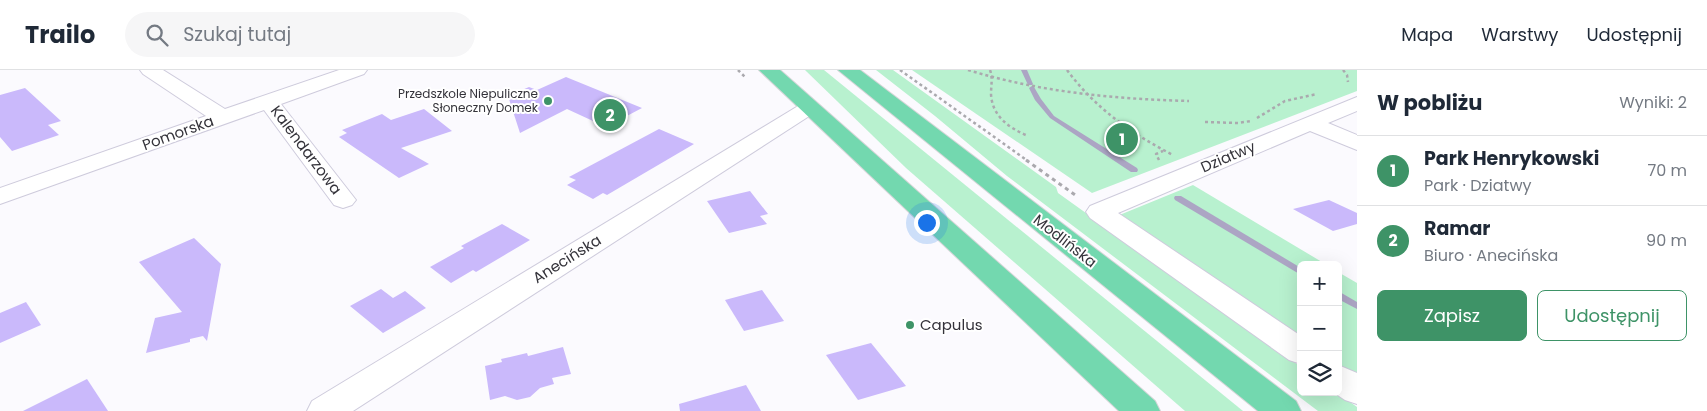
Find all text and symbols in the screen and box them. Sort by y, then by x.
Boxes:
search box [125,12,475,57]
text: Trailo [25,18,95,51]
icon: search [143,21,171,49]
text: Szukaj tutaj [183,21,291,48]
text: Mapa [1401,22,1453,47]
text: Warstwy [1481,22,1558,47]
text: Udostępnij [1586,22,1682,47]
place label: Przedszkole Niepuliczne Słoneczny Domek [398,85,539,116]
text: W pobliżu [1377,88,1482,117]
text: Wyniki: 2 [1619,91,1687,114]
marker: Przedszkole Niepuliczne Słoneczny Domek [542,95,554,107]
pin: 2 [594,96,626,134]
street label: Kalendarzowa [266,101,347,199]
street label: Pomorska [139,110,216,155]
pin: 1 [1106,120,1138,158]
street label: Dziatwy [1197,135,1259,177]
text: Park Henrykowski [1424,145,1599,172]
text: 1 [1390,159,1396,182]
text: 70 m [1647,159,1687,182]
text: Park · Dziatwy [1424,174,1532,197]
street label: Modlińska [1029,209,1101,272]
your location [914,210,940,236]
text: Ramar [1424,215,1490,242]
street label: Anecińska [528,229,605,288]
text: 2 [1388,229,1398,252]
text: 90 m [1646,229,1687,252]
text: Biuro · Anecińska [1424,244,1558,267]
map controls [1297,261,1342,396]
button: + [1297,261,1342,306]
button: Zapisz [1377,290,1527,341]
button: Udostępnij [1537,290,1687,341]
button: − [1297,306,1342,351]
place label: Capulus [920,314,983,335]
marker: Capulus [904,319,916,331]
button: layers [1297,351,1342,396]

